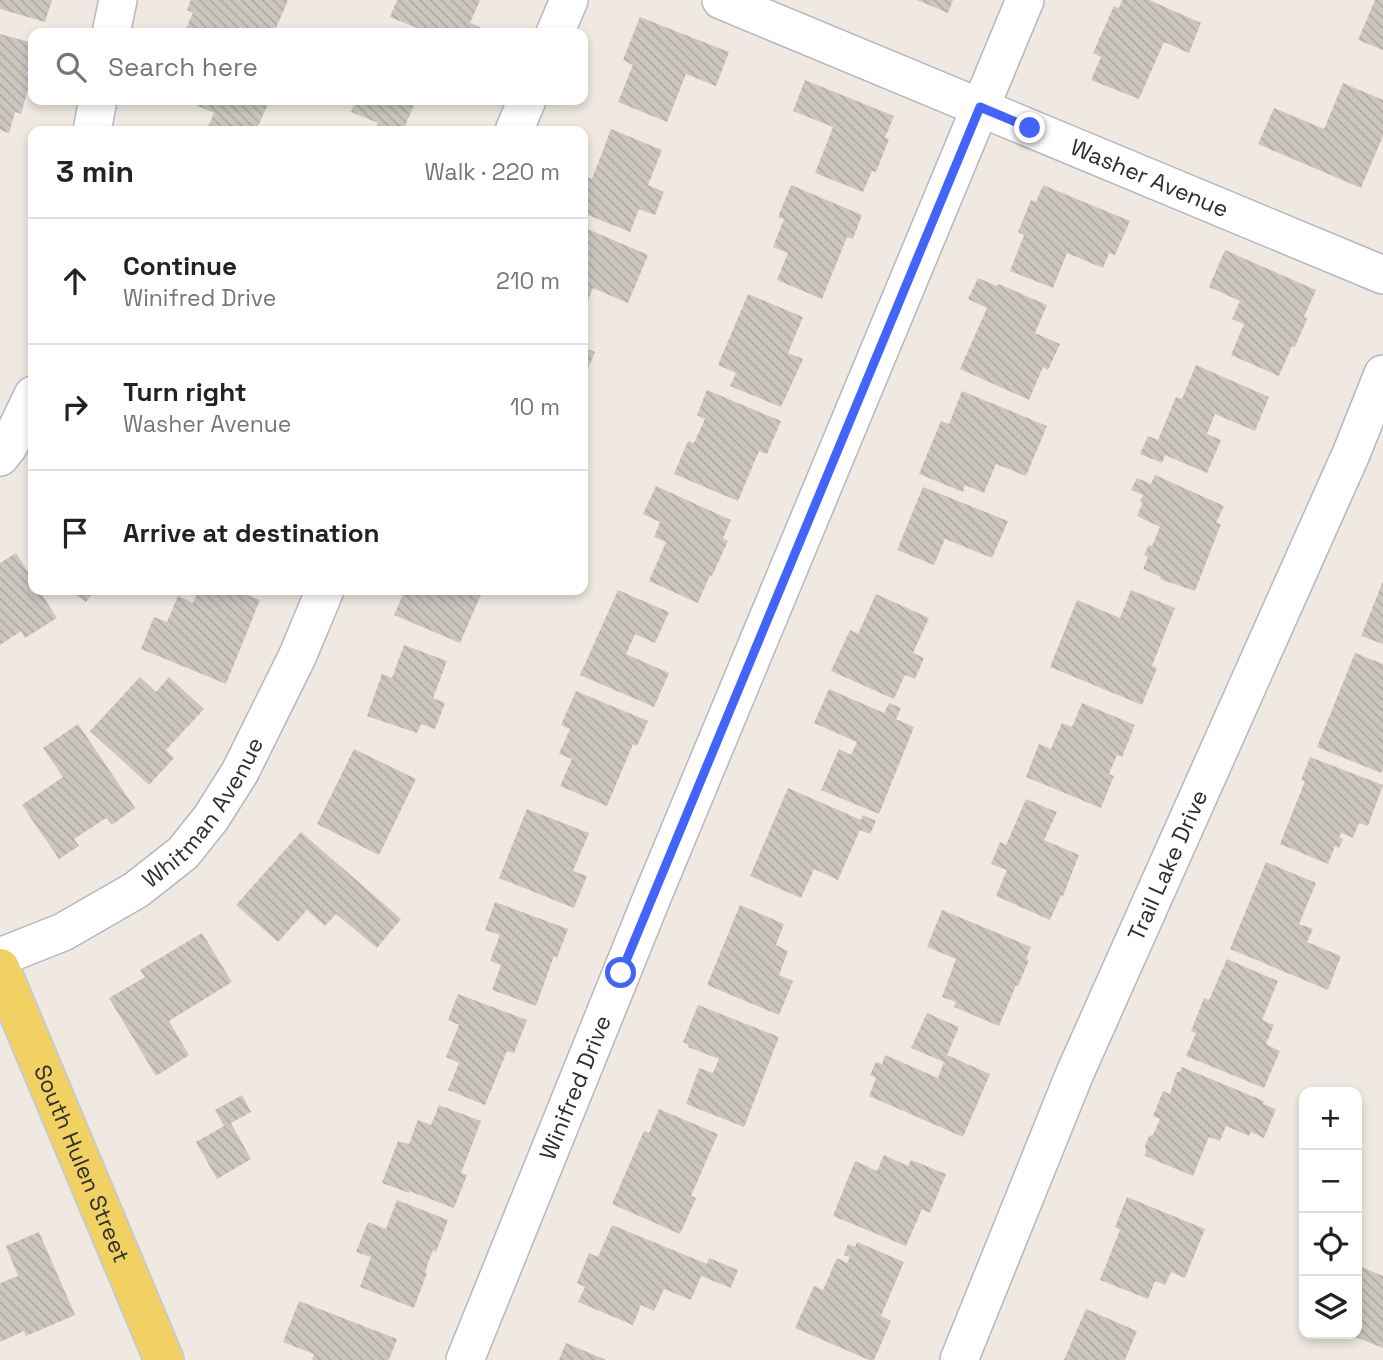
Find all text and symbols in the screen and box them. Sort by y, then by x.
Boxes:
search box [28,28,588,105]
icon: search [52,48,90,86]
text: Search here [108,50,258,84]
route end [1014,112,1045,143]
street label: Washer Avenue [1066,132,1233,224]
text: 3 min [56,152,134,191]
text: Walk · 220 m [425,157,560,187]
text: Continue [123,249,237,283]
icon: ahead [56,262,94,300]
text: 210 m [496,266,560,296]
text: Winifred Drive [123,283,276,313]
text: Turn right [123,375,247,409]
icon: right [56,388,94,426]
text: 10 m [510,392,560,422]
text: Washer Avenue [123,409,291,439]
icon: arrive [56,514,94,552]
text: Arrive at destination [123,516,380,550]
street label: Whitman Avenue [136,732,270,895]
street label: Trail Lake Drive [1121,785,1214,946]
route start [605,957,636,988]
street label: Winifred Drive [533,1011,618,1164]
street label: South Hulen Street [27,1060,137,1267]
map controls [1299,1087,1362,1339]
button: + [1299,1087,1362,1150]
button: − [1299,1150,1362,1213]
button: locate [1299,1213,1362,1276]
button: layers [1299,1276,1362,1339]

